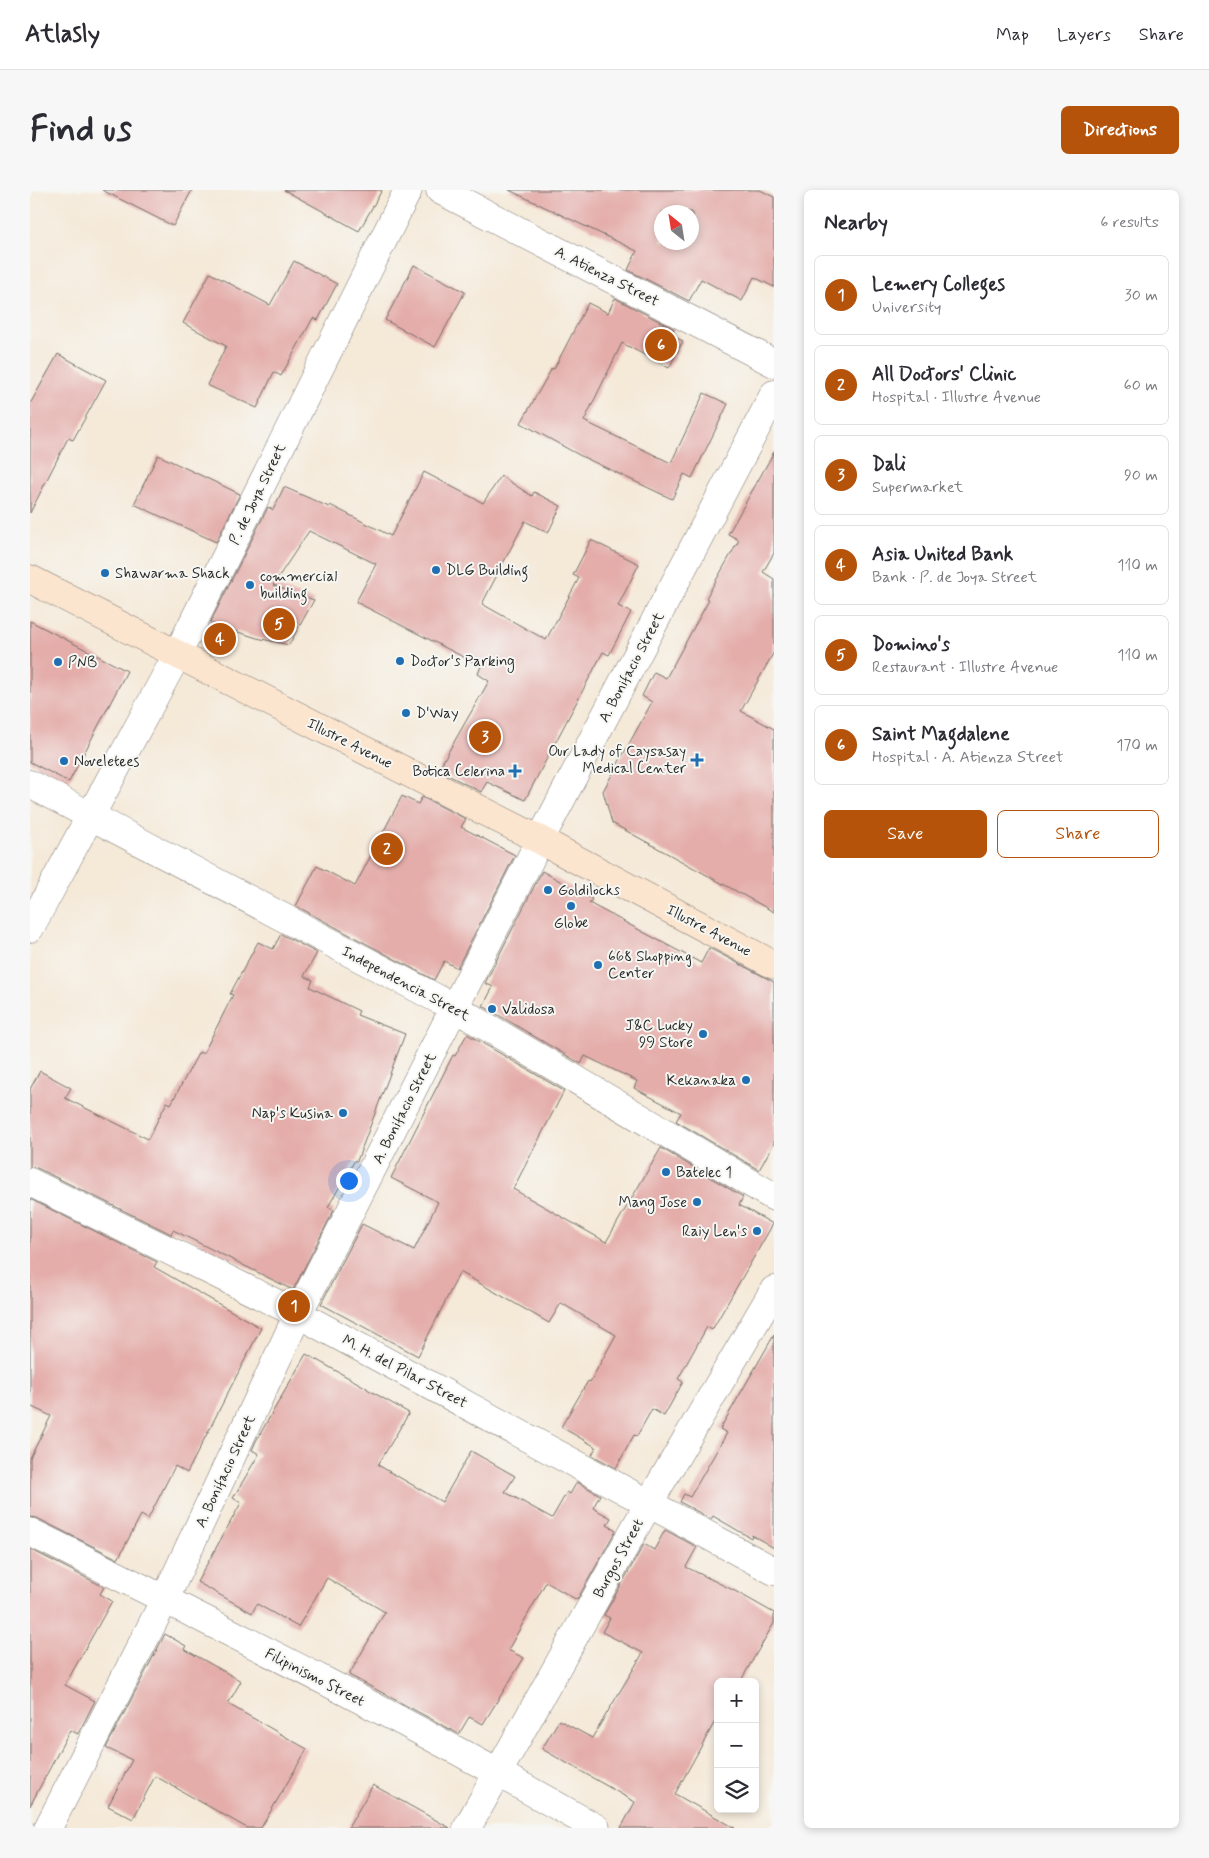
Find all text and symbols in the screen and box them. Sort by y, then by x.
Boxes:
text: Atlasly [25,19,100,50]
text: Map [996,23,1029,47]
text: Layers [1057,23,1111,47]
text: Share [1139,23,1184,47]
button: Directions [1061,106,1179,154]
text: Find us [30,107,132,153]
north arrow [654,205,699,250]
text: Nearby [824,209,888,237]
text: 6 results [1100,212,1159,233]
street label: A. Atienza Street [551,242,662,312]
text: Lemery Colleges [872,272,1005,297]
text: 1 [837,285,845,306]
text: 30 m [1125,285,1158,306]
text: University [872,297,942,318]
pin: 6 [645,326,677,364]
text: All Doctors' Clinic [872,362,1016,387]
text: 2 [837,375,845,396]
text: 60 m [1124,375,1158,396]
text: Hospital · Illustre Avenue [872,387,1041,408]
street label: P. de Joya Street [225,440,291,548]
text: Dali [872,452,906,477]
text: 3 [837,465,845,486]
text: 90 m [1124,465,1158,486]
text: Supermarket [872,477,963,498]
text: Asia United Bank [872,542,1013,567]
text: 4 [836,555,846,576]
text: 110 m [1117,555,1158,576]
place label: DLG Building [446,561,528,582]
place label: Shawarma Shack [115,564,230,584]
marker: DLG Building [430,564,442,576]
marker: Shawarma Shack [99,567,111,579]
place label: commercial building [260,567,337,605]
text: Bank · P. de Joya Street [872,567,1037,588]
marker: commercial building [244,579,256,591]
pin: 5 [263,605,295,643]
street label: A. Bonifacio Street [594,609,669,726]
pin: 4 [204,620,236,658]
text: Domino's [872,632,950,657]
text: 5 [836,645,846,666]
text: 110 m [1117,645,1158,666]
place label: Doctor's Parking [410,652,515,673]
place label: PNB [68,653,97,673]
marker: Doctor's Parking [394,655,406,667]
marker: PNB [52,656,64,668]
text: Restaurant · Illustre Avenue [872,657,1058,678]
place label: D'Way [416,704,459,724]
marker: D'Way [400,707,412,719]
street label: Illustre Avenue [303,714,396,774]
pin: 3 [469,718,501,756]
text: Saint Magdalene [872,722,1010,747]
text: 6 [837,735,845,756]
text: 170 m [1116,735,1158,756]
place label: Our Lady of Caysasay Medical Center [548,742,687,779]
text: Hospital · A. Atienza Street [872,747,1064,768]
place label: Noveletees [74,752,140,772]
marker: Our Lady of Caysasay Medical Center [690,753,704,767]
marker: Noveletees [58,755,70,767]
place label: Botica Celerina [412,762,505,782]
marker: Botica Celerina [509,765,521,777]
button: Save [824,810,987,858]
button: Share [997,810,1159,858]
pin: 2 [371,830,403,868]
place label: Goldilocks [558,881,620,901]
marker: Goldilocks [542,884,554,896]
marker: Globe [565,900,577,912]
street label: Illustre Avenue [663,900,755,962]
place label: Globe [554,914,589,934]
street label: Independencia Street [338,942,473,1026]
place label: 668 Shopping Center [608,947,692,984]
marker: 668 Shopping Center [592,959,604,971]
place label: Validosa [502,1000,555,1020]
marker: Validosa [486,1003,498,1015]
place label: J&C Lucky 99 Store [625,1016,693,1053]
marker: J&C Lucky 99 Store [697,1028,709,1040]
street label: A. Bonifacio Street [368,1049,442,1167]
place label: Kekanaka [667,1071,736,1091]
marker: Kekanaka [740,1074,752,1086]
place label: Nap's Kusina [252,1104,334,1124]
marker: Nap's Kusina [337,1107,349,1119]
place label: Batelec 1 [676,1163,732,1183]
marker: Batelec 1 [660,1166,672,1178]
your location [336,1168,362,1194]
place label: Mang Jose [619,1193,687,1214]
marker: Mang Jose [691,1196,703,1208]
place label: Raiy Len's [682,1222,747,1242]
marker: Raiy Len's [751,1225,763,1237]
pin: 1 [278,1287,310,1325]
street label: M. H. del Pilar Street [338,1330,471,1413]
street label: A. Bonifacio Street [191,1412,261,1531]
street label: Burgos Street [589,1515,650,1602]
street label: Filipinismo Street [261,1644,368,1712]
map controls [714,1678,759,1813]
button: + [714,1678,759,1723]
button: − [714,1723,759,1768]
button: layers [714,1768,759,1813]

